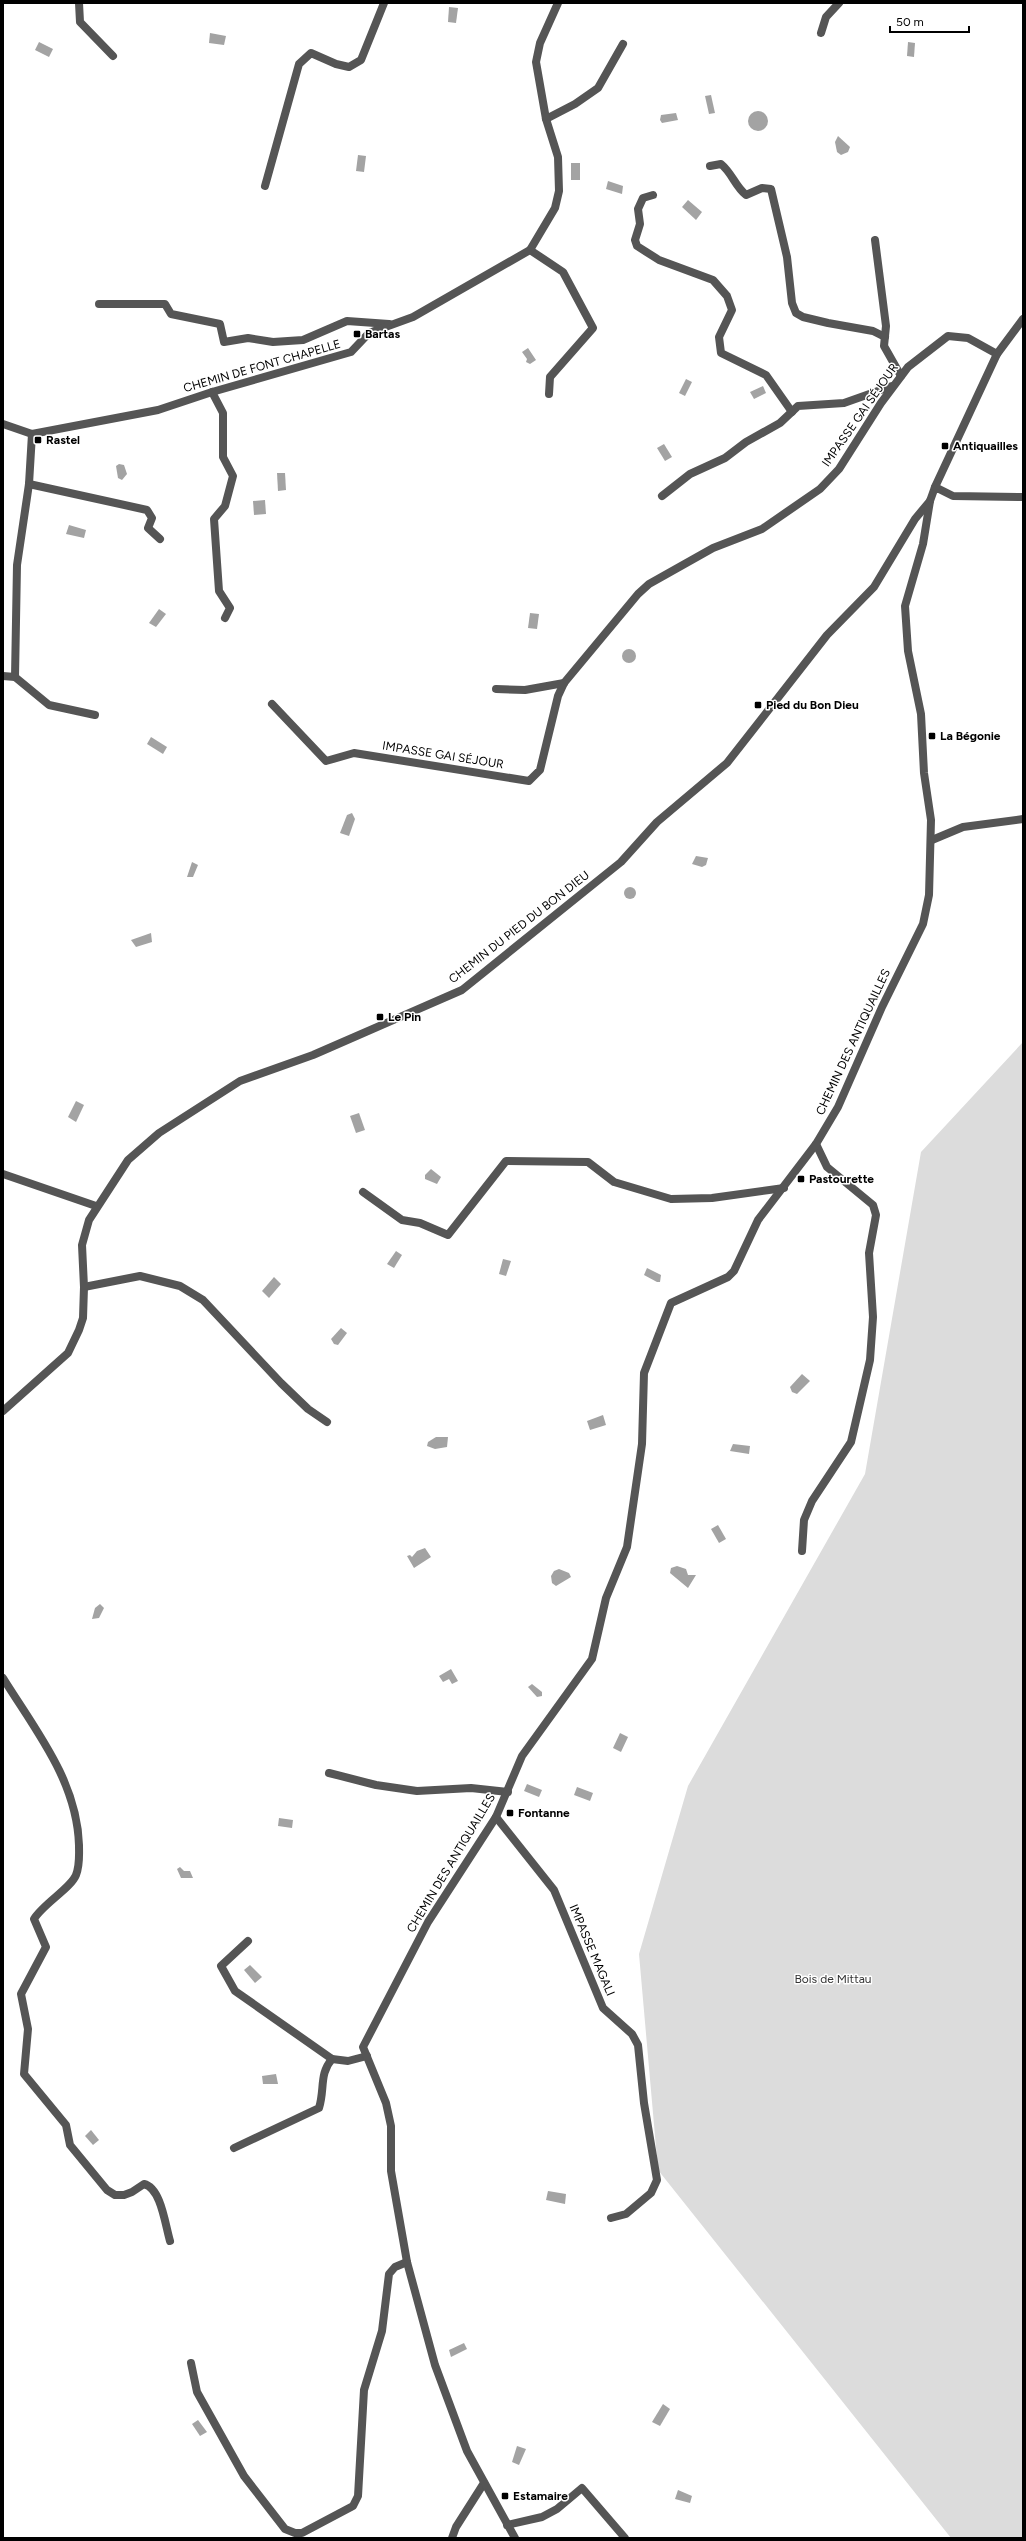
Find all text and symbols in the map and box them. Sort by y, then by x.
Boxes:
scale bar [890,8,969,34]
text: 50 m [896,15,924,29]
place label: Bartas [365,327,400,341]
marker: Bartas [352,329,362,339]
street label: CHEMIN DE FONT CHAPELLE [182,337,342,395]
street label: IMPASSE GAI SÉJOUR [819,361,901,469]
place label: Rastel [46,433,80,447]
marker: Rastel [33,435,43,445]
place label: Antiquailles [953,439,1018,453]
marker: Antiquailles [940,441,950,451]
place label: Pied du Bon Dieu [766,698,859,712]
marker: Pied du Bon Dieu [753,700,763,710]
place label: La Bégonie [940,729,1001,743]
marker: La Bégonie [927,731,937,741]
street label: IMPASSE GAI SÉJOUR [381,738,505,772]
street label: CHEMIN DU PIED DU BON DIEU [446,868,592,986]
street label: CHEMIN DES ANTIQUAILLES [813,967,893,1117]
place label: Le Pin [388,1010,421,1024]
marker: Le Pin [375,1012,385,1022]
place label: Pastourette [809,1172,874,1186]
marker: Pastourette [796,1174,806,1184]
street label: CHEMIN DES ANTIQUAILLES [404,1791,498,1935]
place label: Fontanne [518,1806,570,1820]
marker: Fontanne [505,1808,515,1818]
street label: IMPASSE MAGALI [566,1902,618,1998]
park label: Bois de Mittau [795,1972,871,1986]
place label: Estamaire [513,2489,568,2503]
marker: Estamaire [500,2491,510,2501]

